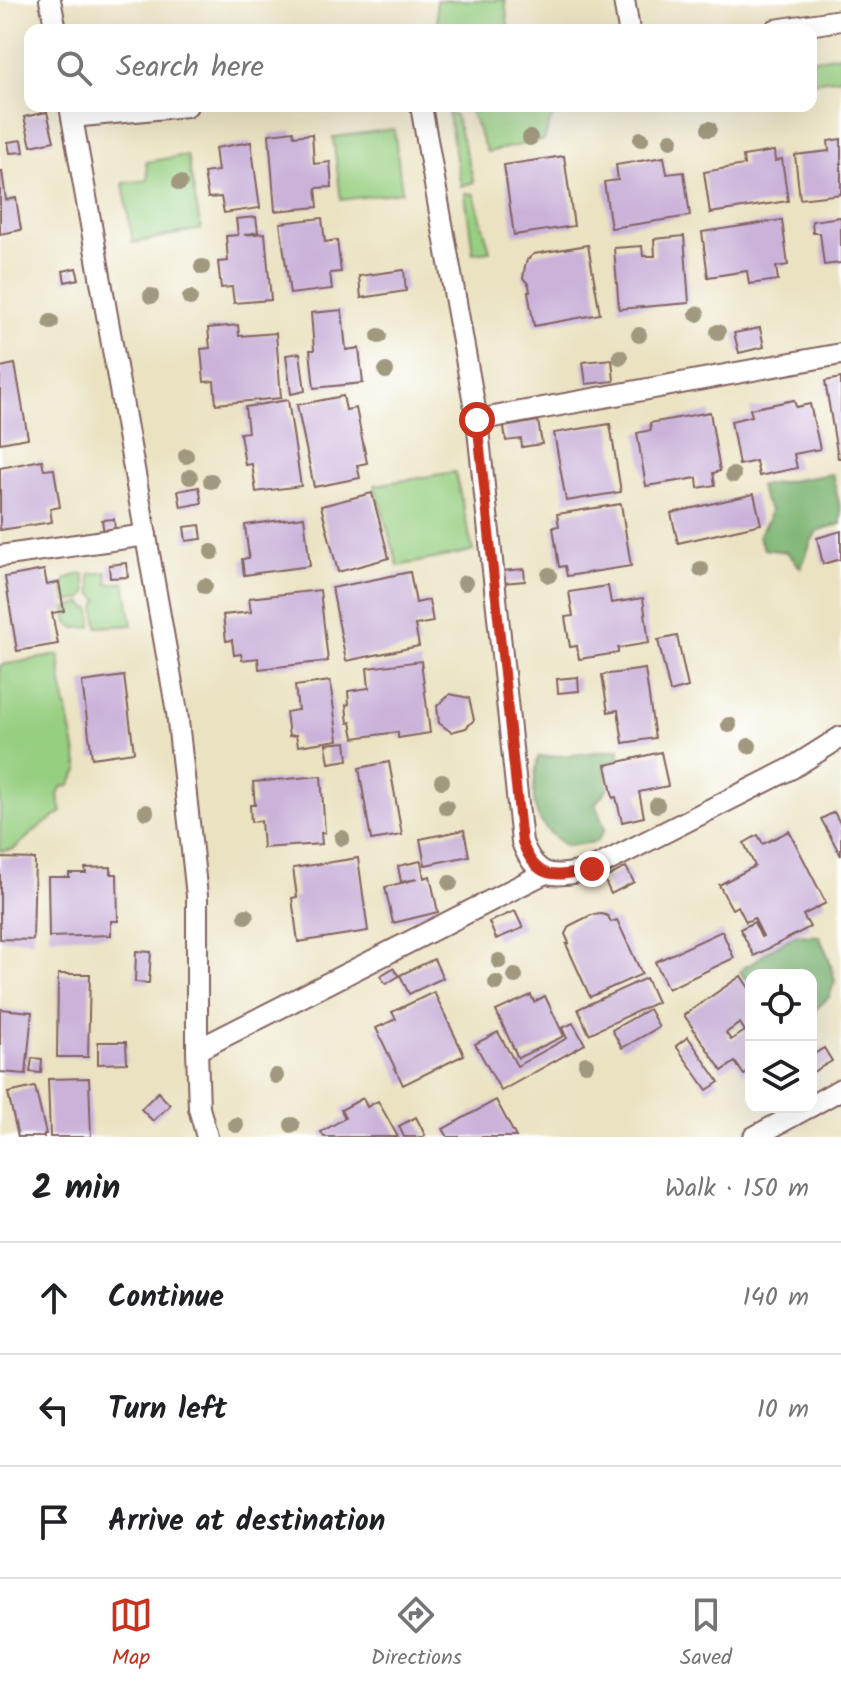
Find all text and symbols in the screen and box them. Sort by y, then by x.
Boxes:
search box [24,24,817,112]
text: Search here [116,44,264,92]
icon: search [52,46,96,90]
route start [459,402,495,438]
route end [574,851,610,887]
map controls [745,969,817,1113]
button: locate [745,969,817,1041]
button: layers [745,1041,817,1113]
text: 2 min [32,1162,120,1216]
text: Walk · 150 m [665,1168,809,1210]
text: Continue [108,1274,224,1322]
icon: ahead [32,1276,76,1320]
text: 140 m [742,1277,809,1319]
text: Turn left [108,1386,227,1434]
icon: left [32,1388,76,1432]
text: 10 m [757,1389,809,1431]
text: Arrive at destination [108,1498,385,1546]
icon: arrive [32,1500,76,1544]
tab: Map [109,1593,153,1676]
tab: Directions [371,1593,462,1676]
tab: Saved [680,1593,732,1676]

